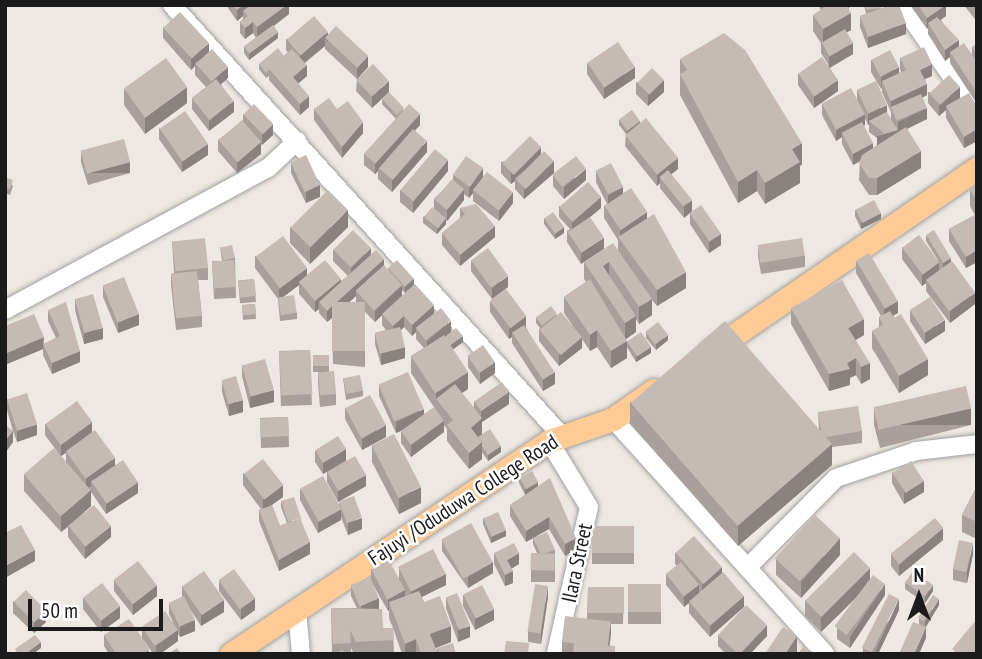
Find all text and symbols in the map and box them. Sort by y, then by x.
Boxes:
street label: Fajuyi /Oduduwa College Road [363,429,563,571]
street label: Ilara Street [556,521,598,605]
north arrow [884,561,954,631]
text: N [914,563,924,587]
scale bar [32,586,166,630]
text: 50 m [41,597,78,624]

